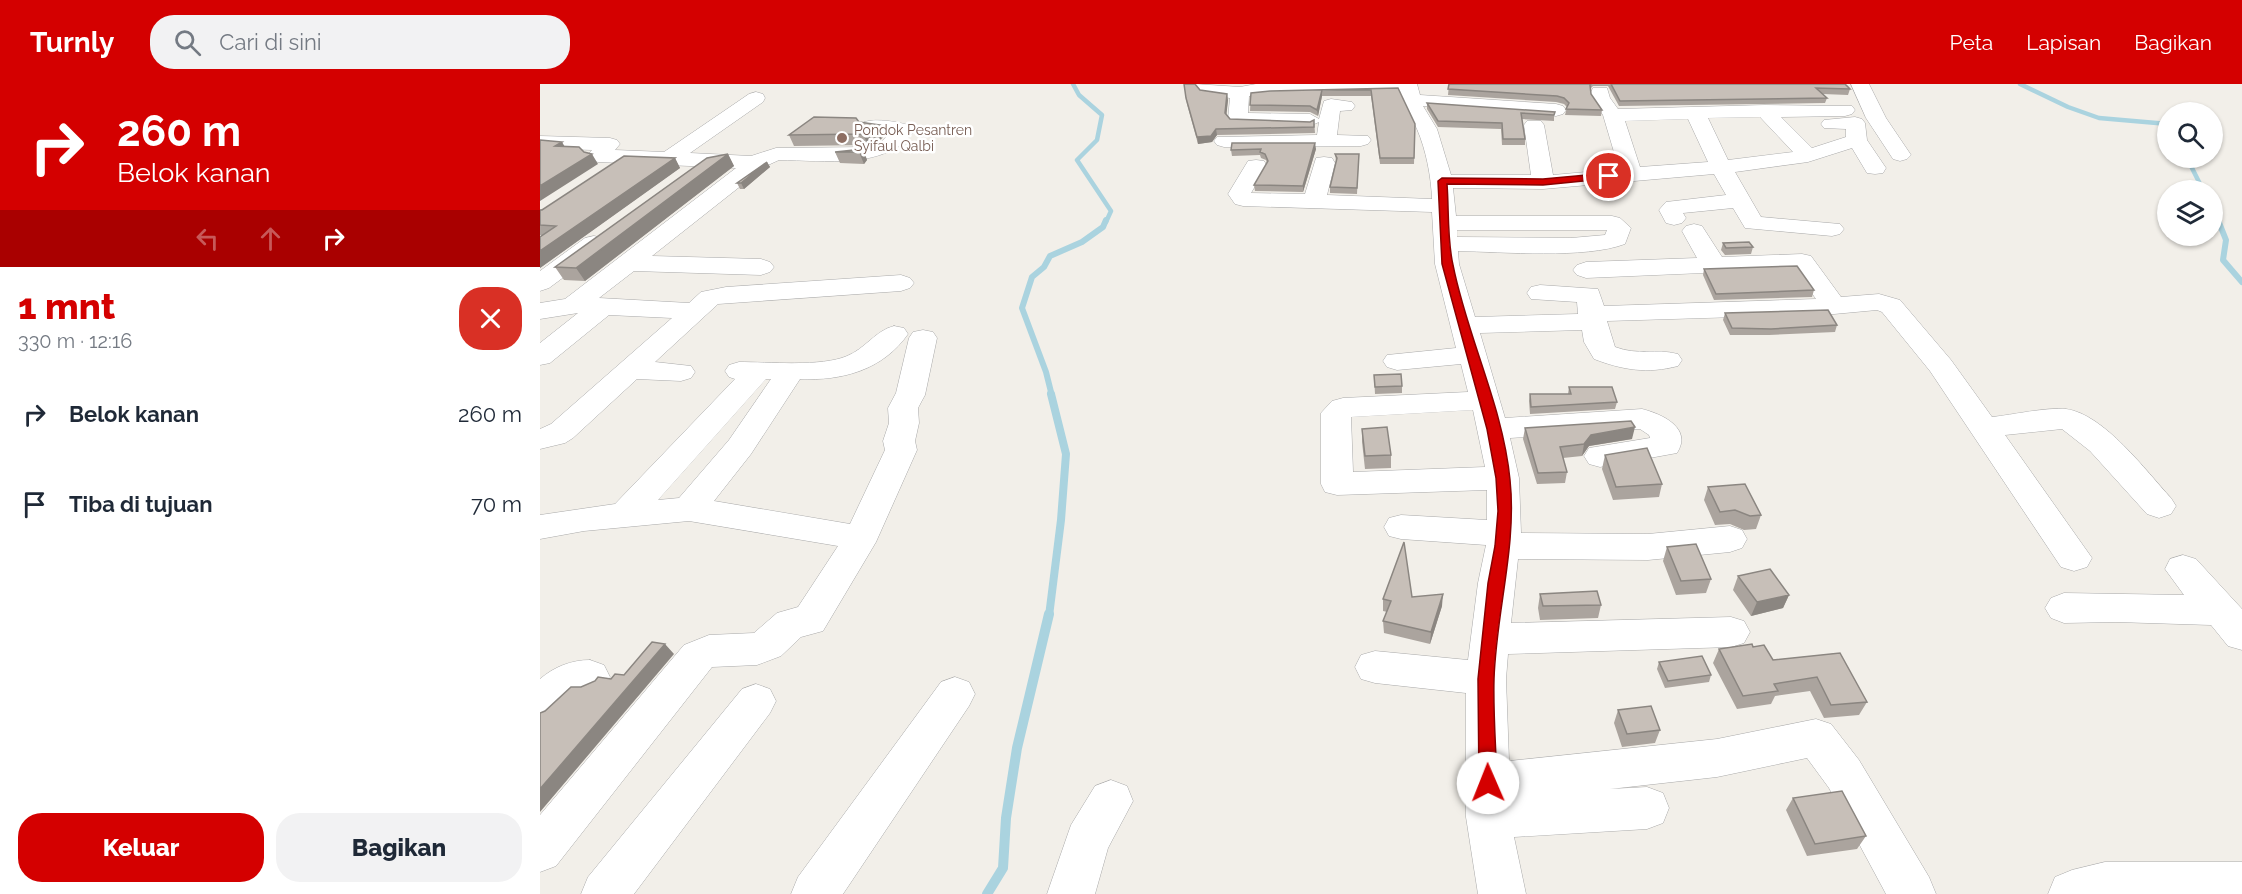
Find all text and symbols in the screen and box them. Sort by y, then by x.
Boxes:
search box [150,15,570,69]
text: Turnly [30,26,114,59]
icon: search [171,26,204,59]
text: Cari di sini [219,29,322,55]
text: Peta [1950,30,1993,55]
text: Lapisan [2026,30,2101,55]
text: Bagikan [2134,30,2212,55]
map controls [2157,102,2223,246]
button: search [2157,102,2223,168]
text: 260 m [117,107,241,156]
icon: right [18,108,96,186]
place label: Pondok Pesantren Syifaul Qalbi [854,122,972,154]
marker: Pondok Pesantren Syifaul Qalbi [835,131,849,145]
pin [1583,150,1634,201]
text: Belok kanan [117,157,271,188]
icon: arrive [1592,159,1625,192]
button: layers [2157,180,2223,246]
icon: left [191,222,224,255]
icon: ahead [254,222,287,255]
icon: right [317,222,350,255]
text: 1 mnt [18,285,115,327]
button: close [459,287,522,350]
text: 330 m · 12:16 [18,329,132,353]
icon: right [18,398,51,431]
text: Belok kanan [69,401,199,427]
text: 260 m [458,401,522,427]
icon: arrive [18,488,51,521]
text: Tiba di tujuan [69,491,212,517]
text: 70 m [471,491,522,517]
position arrow [1456,751,1520,815]
button: Keluar [18,813,264,882]
button: Bagikan [276,813,522,882]

